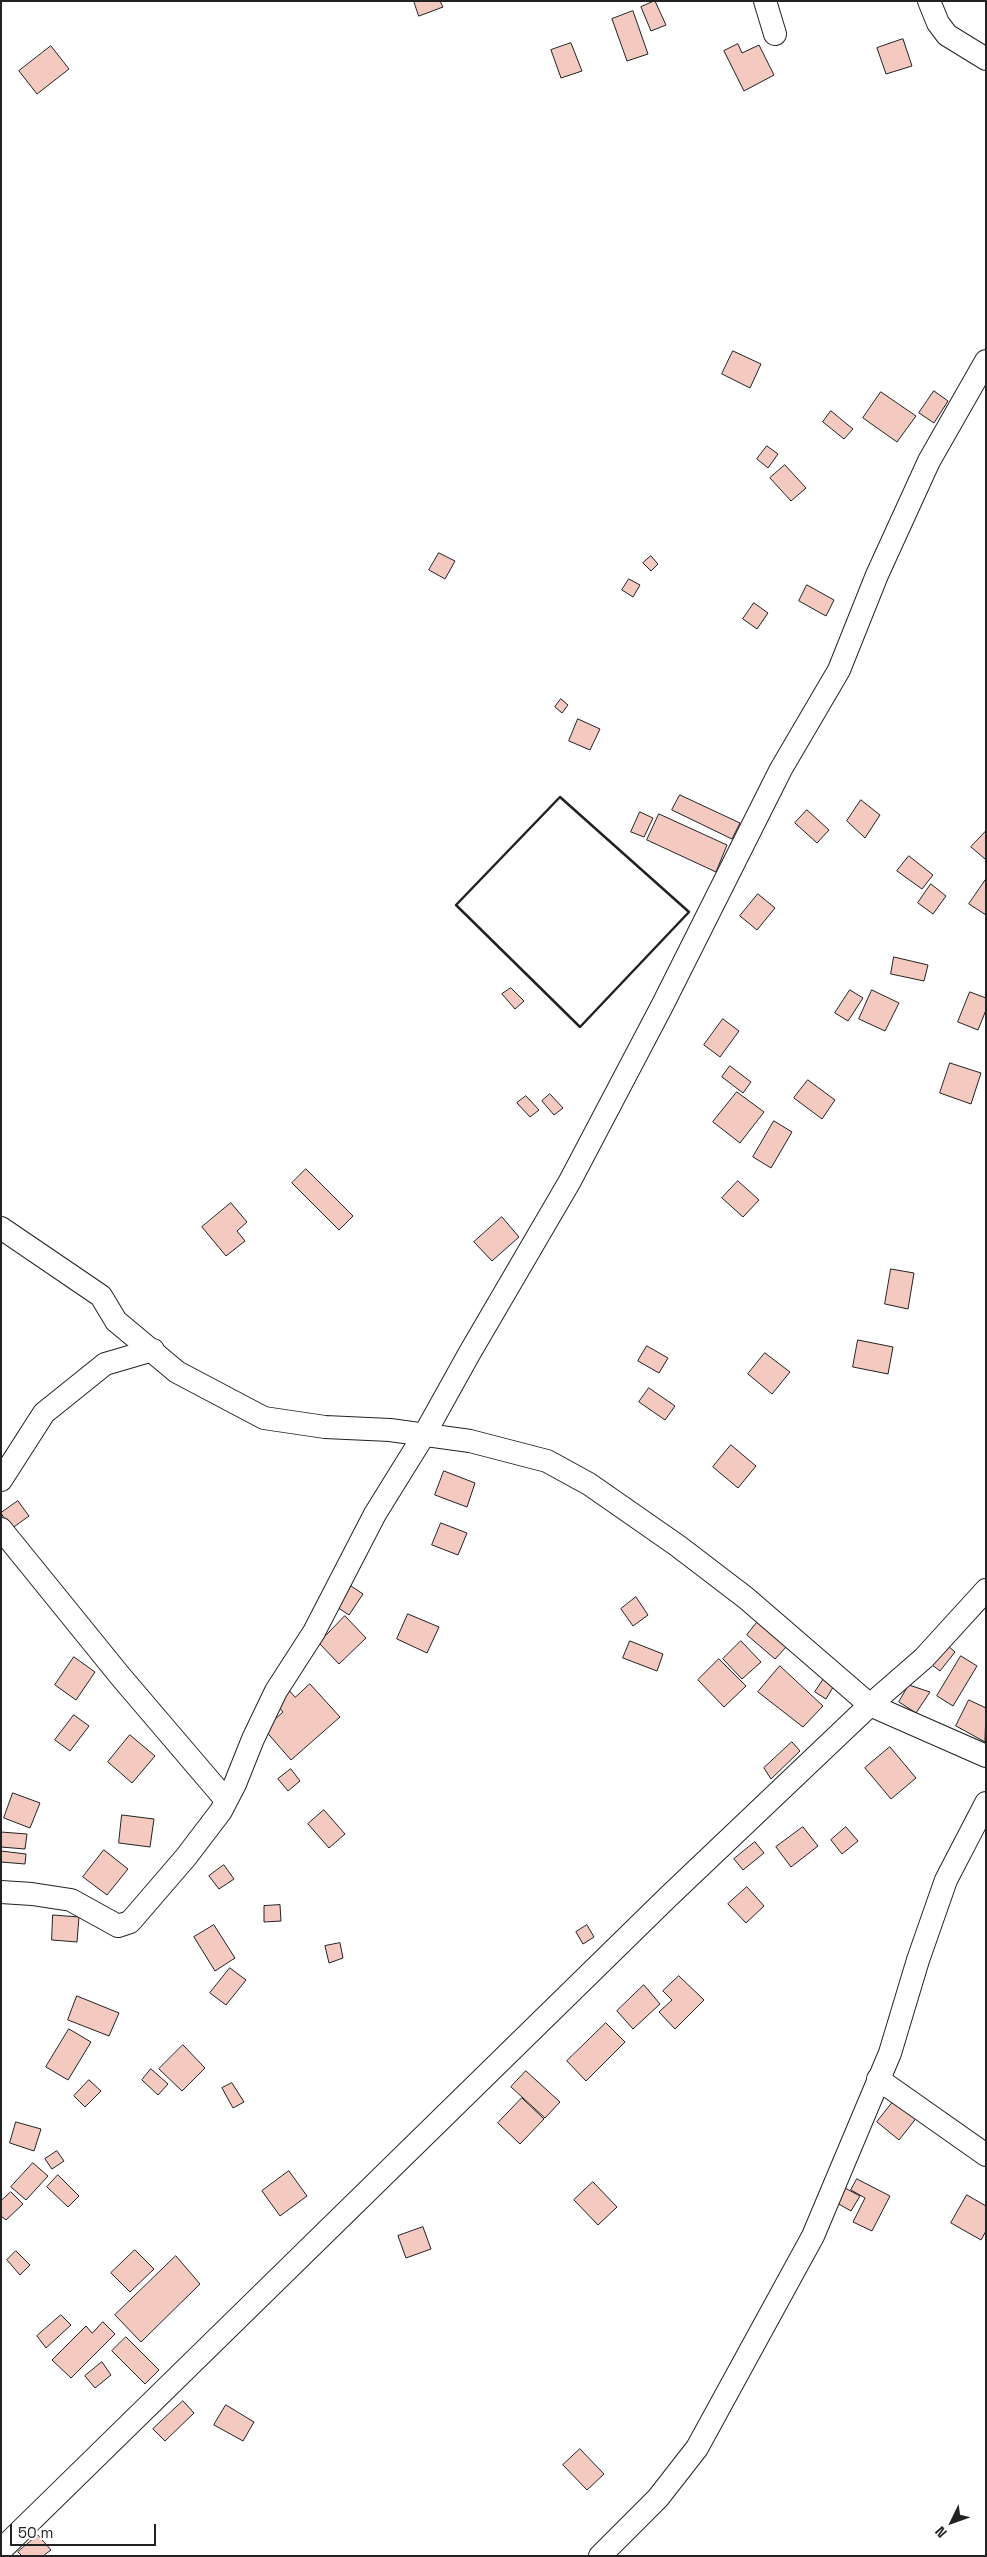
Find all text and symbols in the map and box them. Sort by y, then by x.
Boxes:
north arrow [927,2497,977,2547]
scale bar [12,2514,159,2546]
text: 50 m [18,2523,53,2542]
text: N [931,2523,951,2542]

